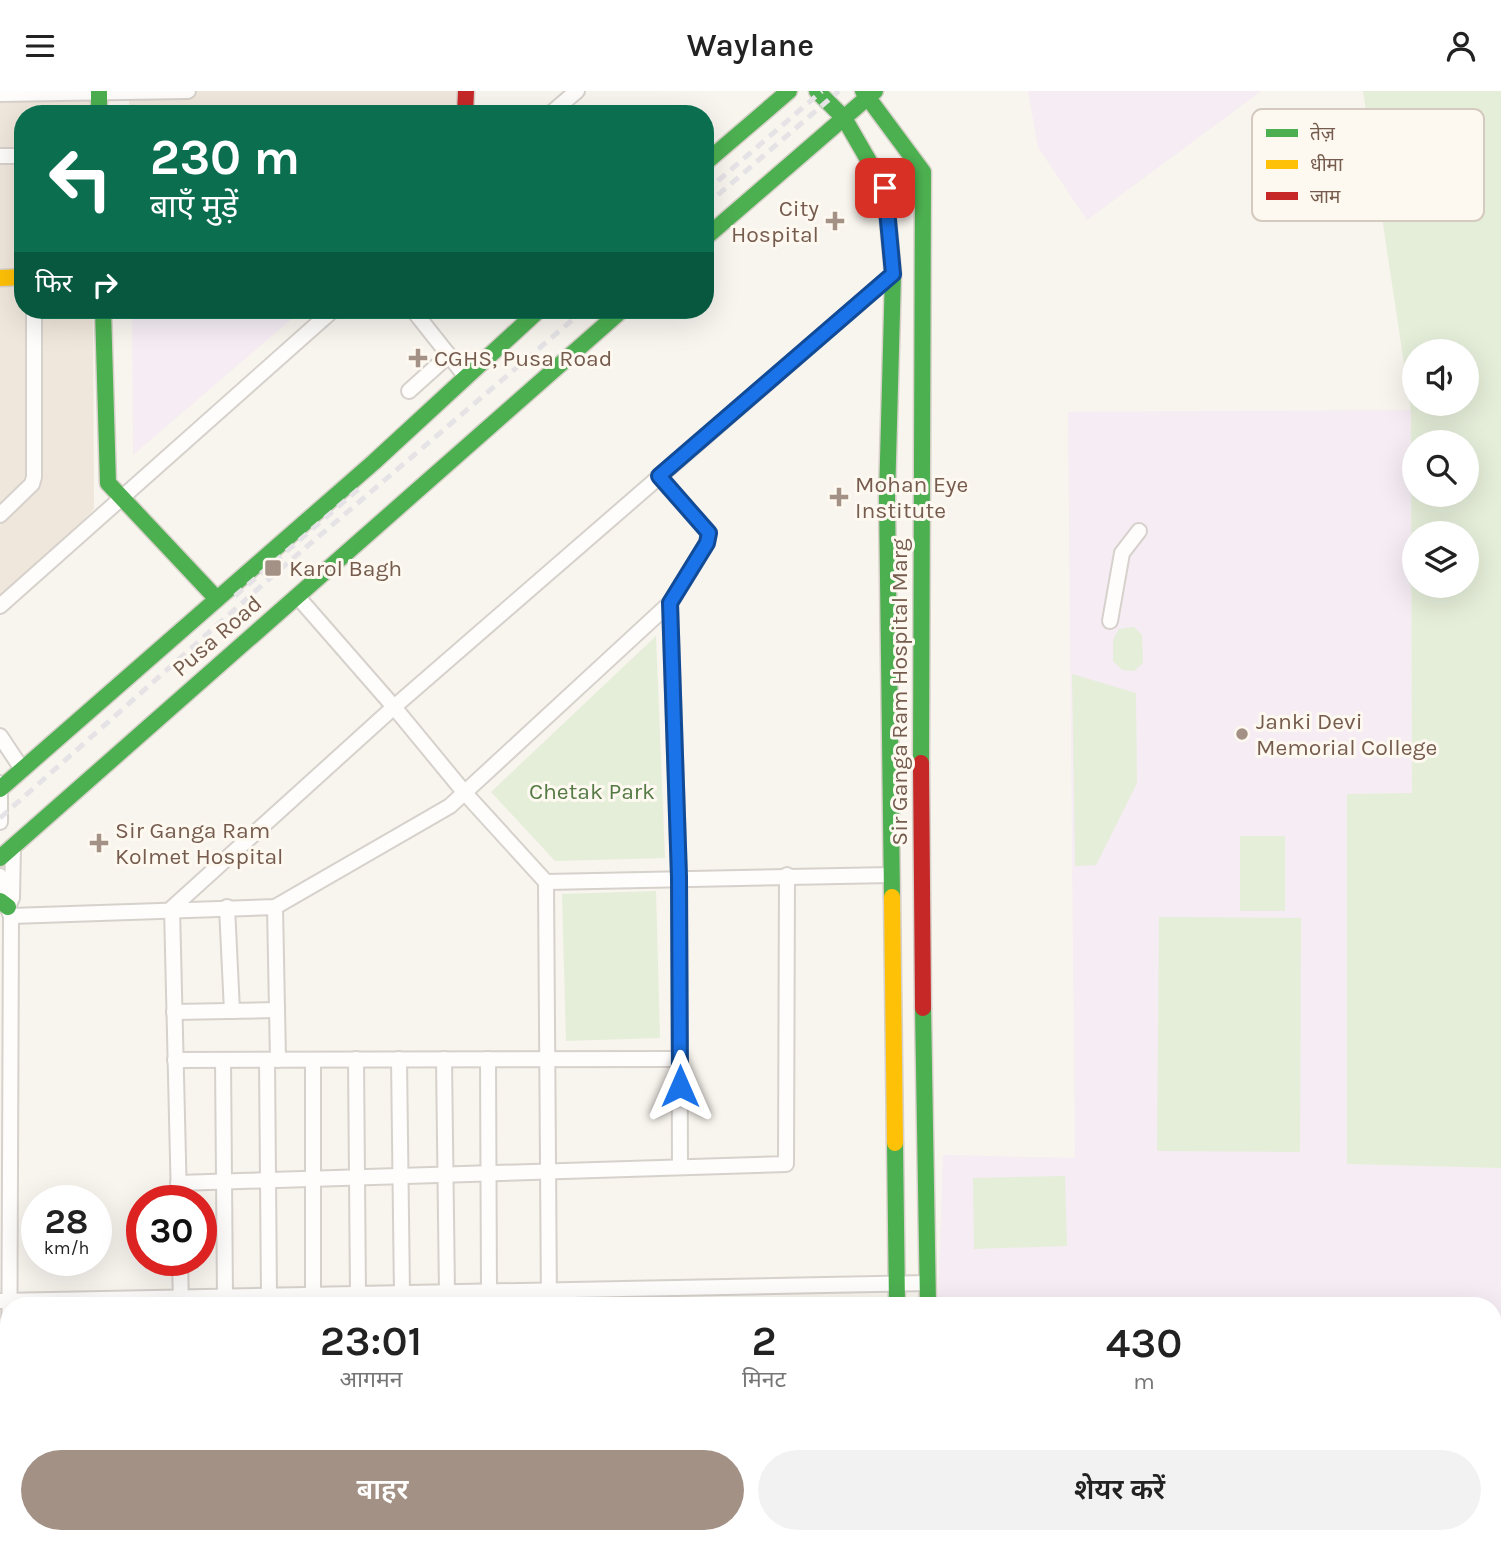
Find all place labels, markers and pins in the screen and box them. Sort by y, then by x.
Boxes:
pin [855,158,915,218]
place label: City Hospital [731,195,819,248]
marker: City Hospital [825,211,845,231]
place label: CGHS, Pusa Road [434,345,612,372]
marker: CGHS, Pusa Road [408,348,428,368]
place label: Mohan Eye Institute [855,471,968,524]
marker: Mohan Eye Institute [829,487,849,507]
place label: Karol Bagh [289,555,402,582]
marker: Karol Bagh [263,558,283,578]
place label: Janki Devi Memorial College [1256,708,1437,761]
marker: Janki Devi Memorial College [1234,726,1250,742]
place label: Sir Ganga Ram Kolmet Hospital [115,817,284,870]
marker: Sir Ganga Ram Kolmet Hospital [89,833,109,853]

